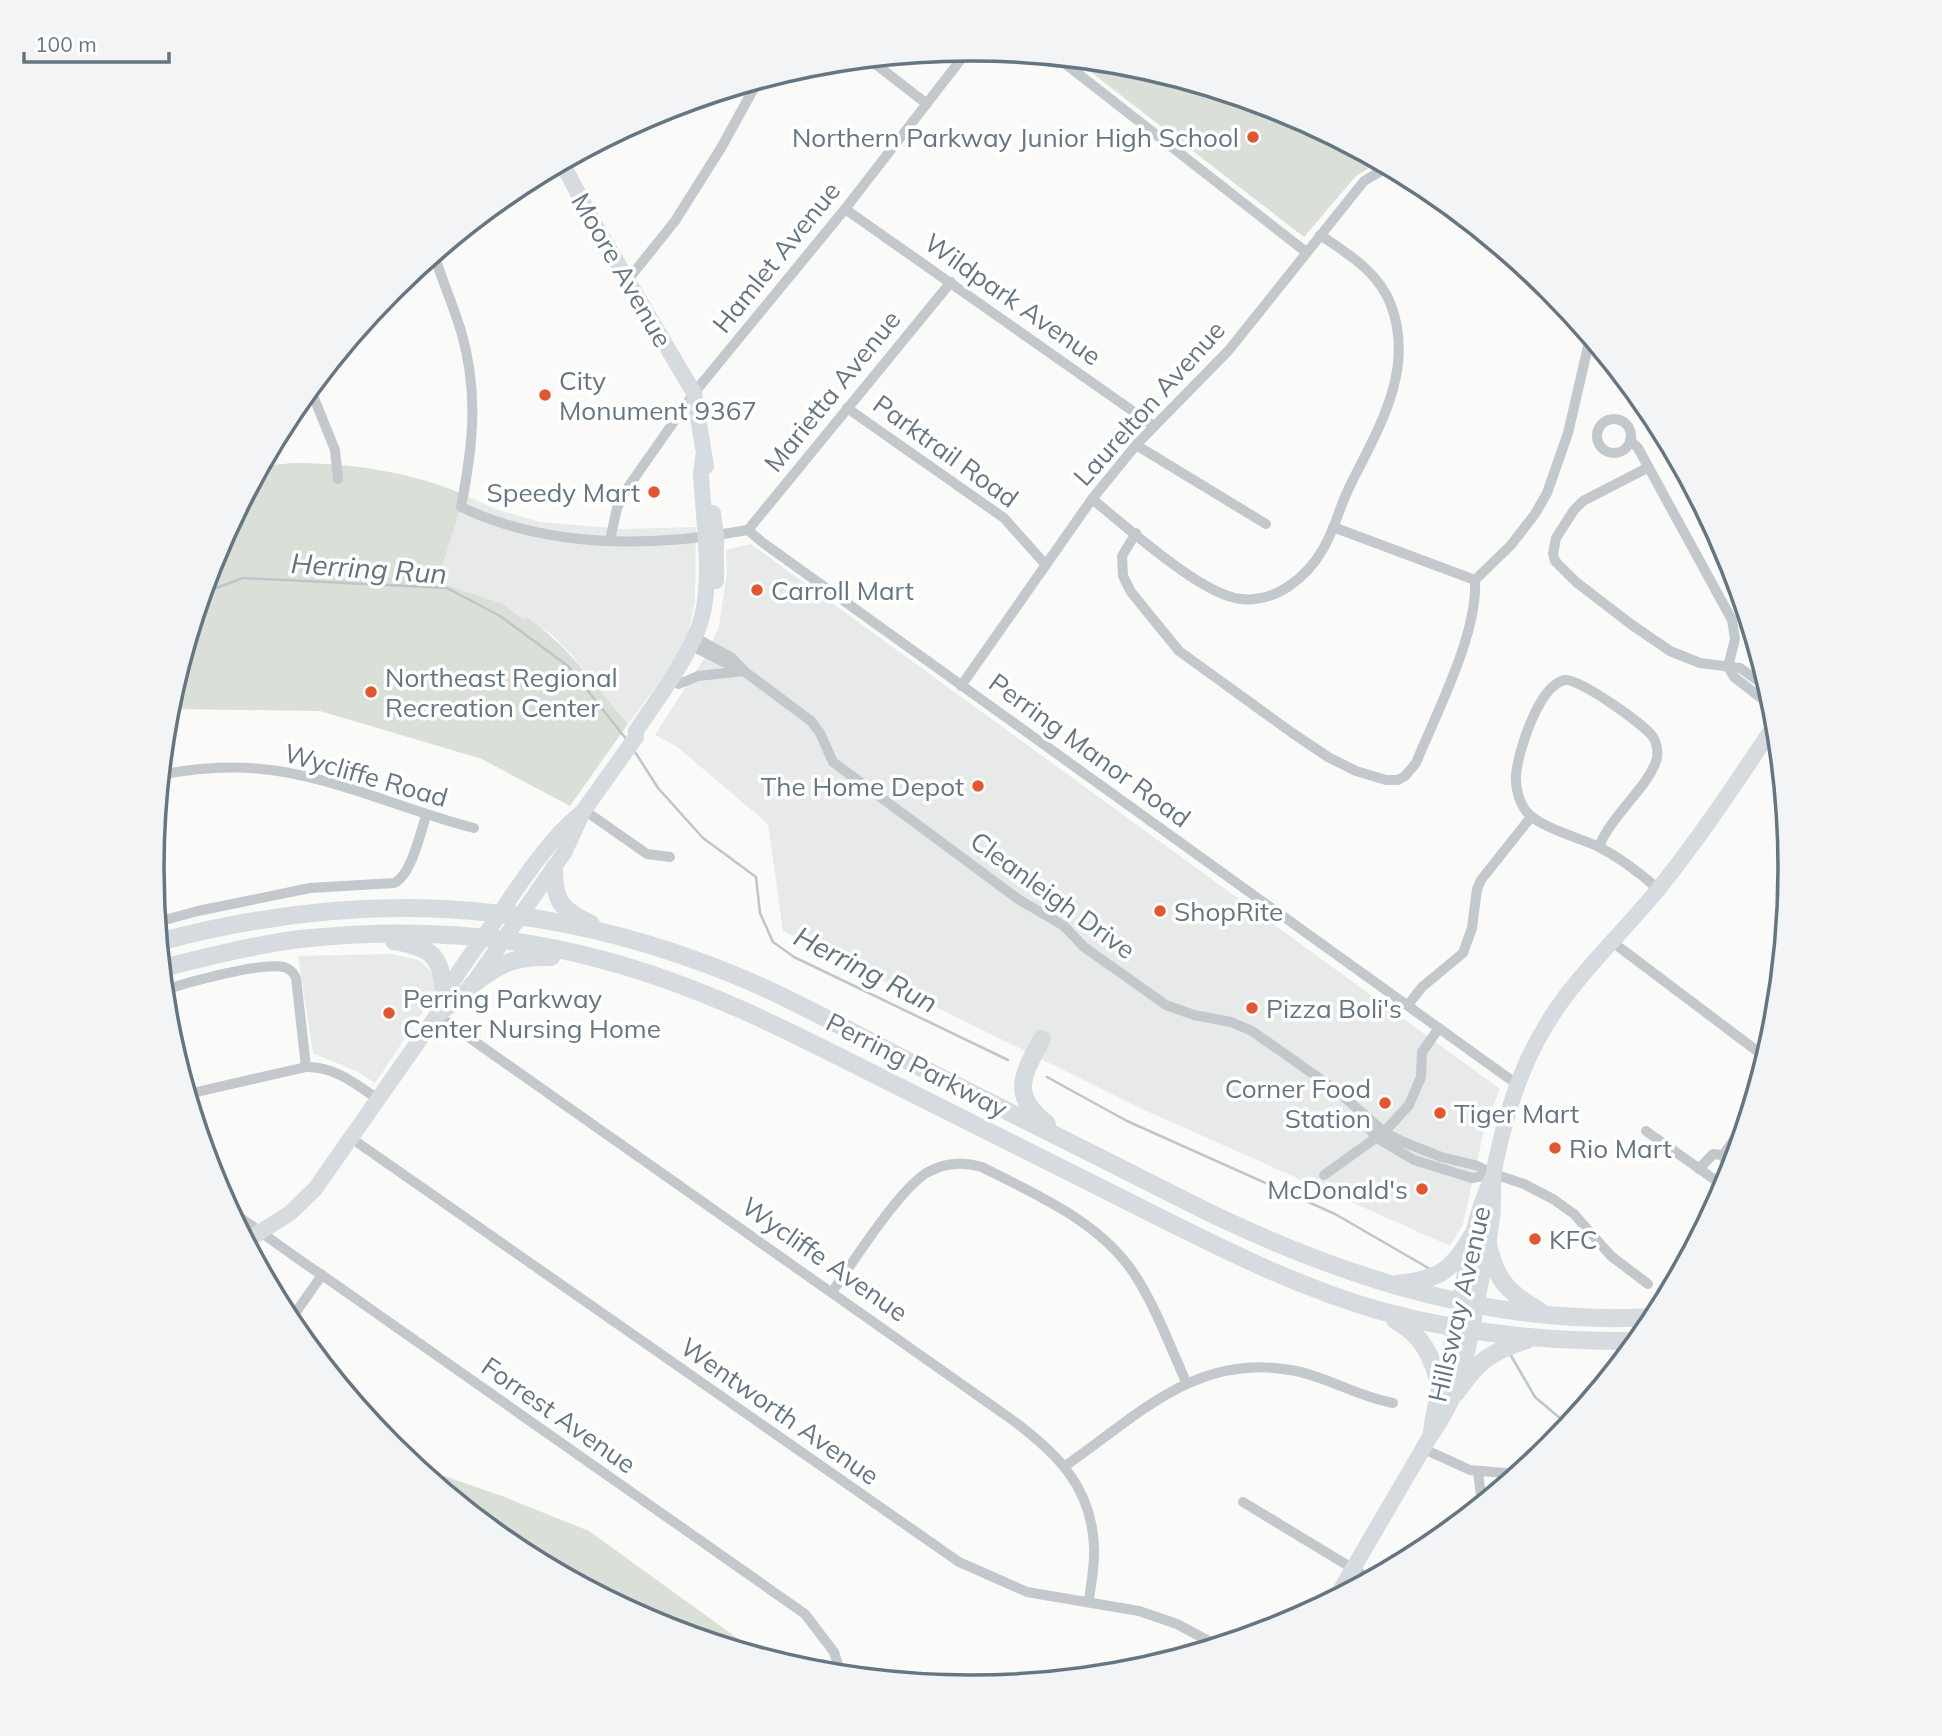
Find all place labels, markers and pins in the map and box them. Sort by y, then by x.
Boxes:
place label: Northern Parkway Junior High School [792,121,1239,154]
marker: Northern Parkway Junior High School [1245,129,1261,145]
place label: City Monument 9367 [559,364,757,427]
marker: City Monument 9367 [537,387,553,403]
place label: Speedy Mart [487,476,640,509]
marker: Speedy Mart [646,484,662,500]
place label: Carroll Mart [771,574,914,607]
marker: Carroll Mart [749,582,765,598]
place label: Northeast Regional Recreation Center [385,661,618,724]
marker: Northeast Regional Recreation Center [363,684,379,700]
place label: The Home Depot [761,770,964,803]
marker: The Home Depot [970,778,986,794]
place label: ShopRite [1174,895,1283,928]
marker: ShopRite [1152,903,1168,919]
place label: Perring Parkway Center Nursing Home [403,982,661,1045]
place label: Pizza Boli's [1266,992,1402,1025]
marker: Pizza Boli's [1244,1000,1260,1016]
marker: Perring Parkway Center Nursing Home [381,1005,397,1021]
place label: Corner Food Station [1225,1072,1371,1135]
marker: Corner Food Station [1377,1095,1393,1111]
place label: Tiger Mart [1454,1097,1579,1130]
marker: Tiger Mart [1432,1105,1448,1121]
place label: Rio Mart [1569,1132,1672,1165]
marker: Rio Mart [1547,1140,1563,1156]
place label: McDonald's [1267,1173,1408,1206]
marker: McDonald's [1414,1181,1430,1197]
place label: KFC [1549,1223,1597,1256]
marker: KFC [1527,1231,1543,1247]

